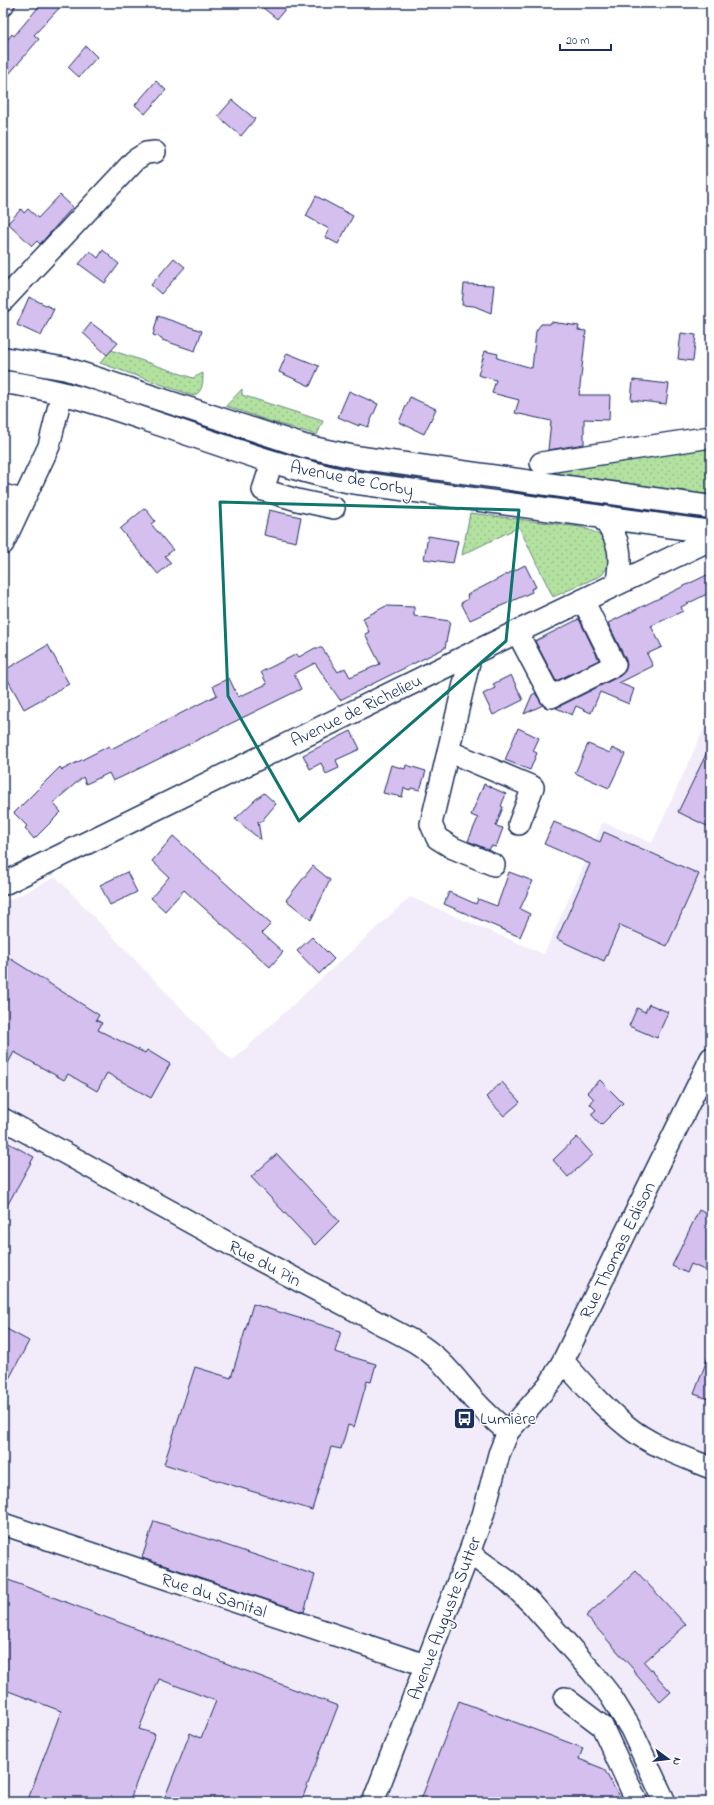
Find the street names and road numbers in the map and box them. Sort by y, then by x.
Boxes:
street label: Avenue de Corby [288,455,416,505]
street label: Avenue de Richelieu [287,669,427,755]
street label: Rue Thomas Edison [574,1178,663,1324]
street label: Rue du Pin [223,1235,305,1295]
street label: Avenue Auguste Sutter [403,1533,490,1705]
street label: Rue du Sanital [157,1568,270,1626]

